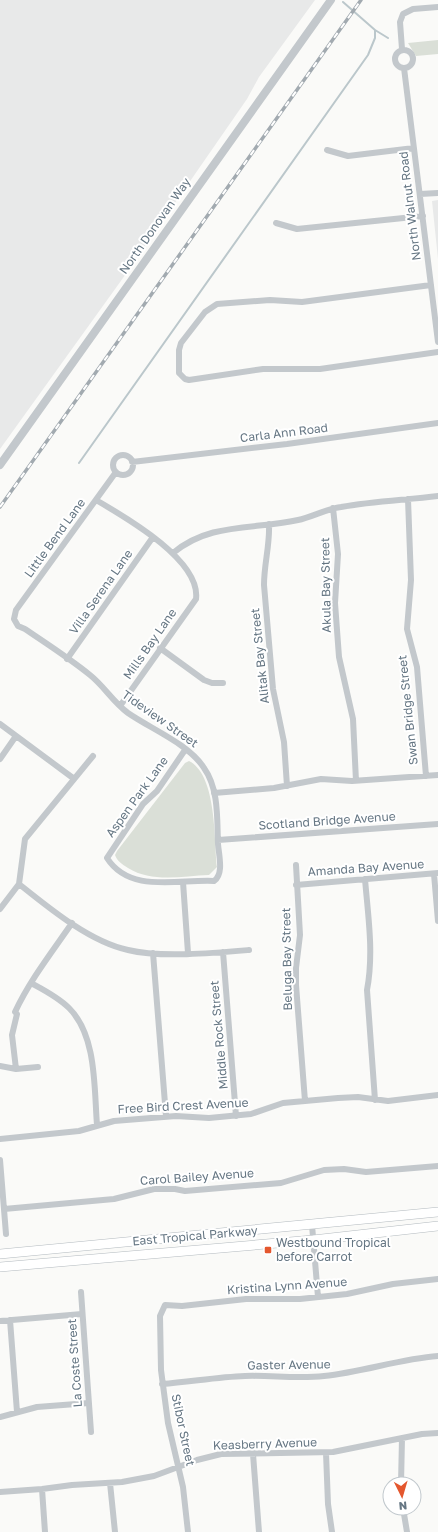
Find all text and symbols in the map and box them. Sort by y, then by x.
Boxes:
street label: North Walnut Road [395,151,424,262]
street label: North Donovan Way [116,174,194,277]
street label: Carla Ann Road [239,420,329,445]
street label: Little Bend Lane [21,495,88,580]
street label: Akula Bay Street [317,537,334,633]
street label: Villa Serena Lane [66,546,135,637]
street label: Mills Bay Lane [120,605,180,682]
street label: Alitak Bay Street [247,607,272,705]
street label: Swan Bridge Street [394,654,421,766]
street label: Tideview Street [119,687,202,751]
street label: Aspen Park Lane [102,753,171,840]
street label: Scotland Bridge Avenue [258,808,396,833]
street label: Amanda Bay Avenue [307,856,425,879]
street label: Beluga Bay Street [278,907,295,1011]
street label: Middle Rock Street [206,980,231,1090]
street label: Free Bird Crest Avenue [117,1095,249,1116]
street label: Carol Bailey Avenue [140,1165,254,1188]
street label: East Tropical Parkway [132,1223,259,1248]
place label: Westbound Tropical before Carrot [276,1235,391,1264]
marker: Westbound Tropical before Carrot [263,1245,273,1255]
street label: Kristina Lynn Avenue [226,1274,348,1297]
street label: La Coste Street [64,1318,85,1408]
street label: Gaster Avenue [247,1356,331,1373]
street label: Stibor Street [169,1393,198,1467]
street label: Keasberry Avenue [213,1434,317,1453]
north arrow [382,1476,422,1516]
text: N [398,1500,408,1513]

